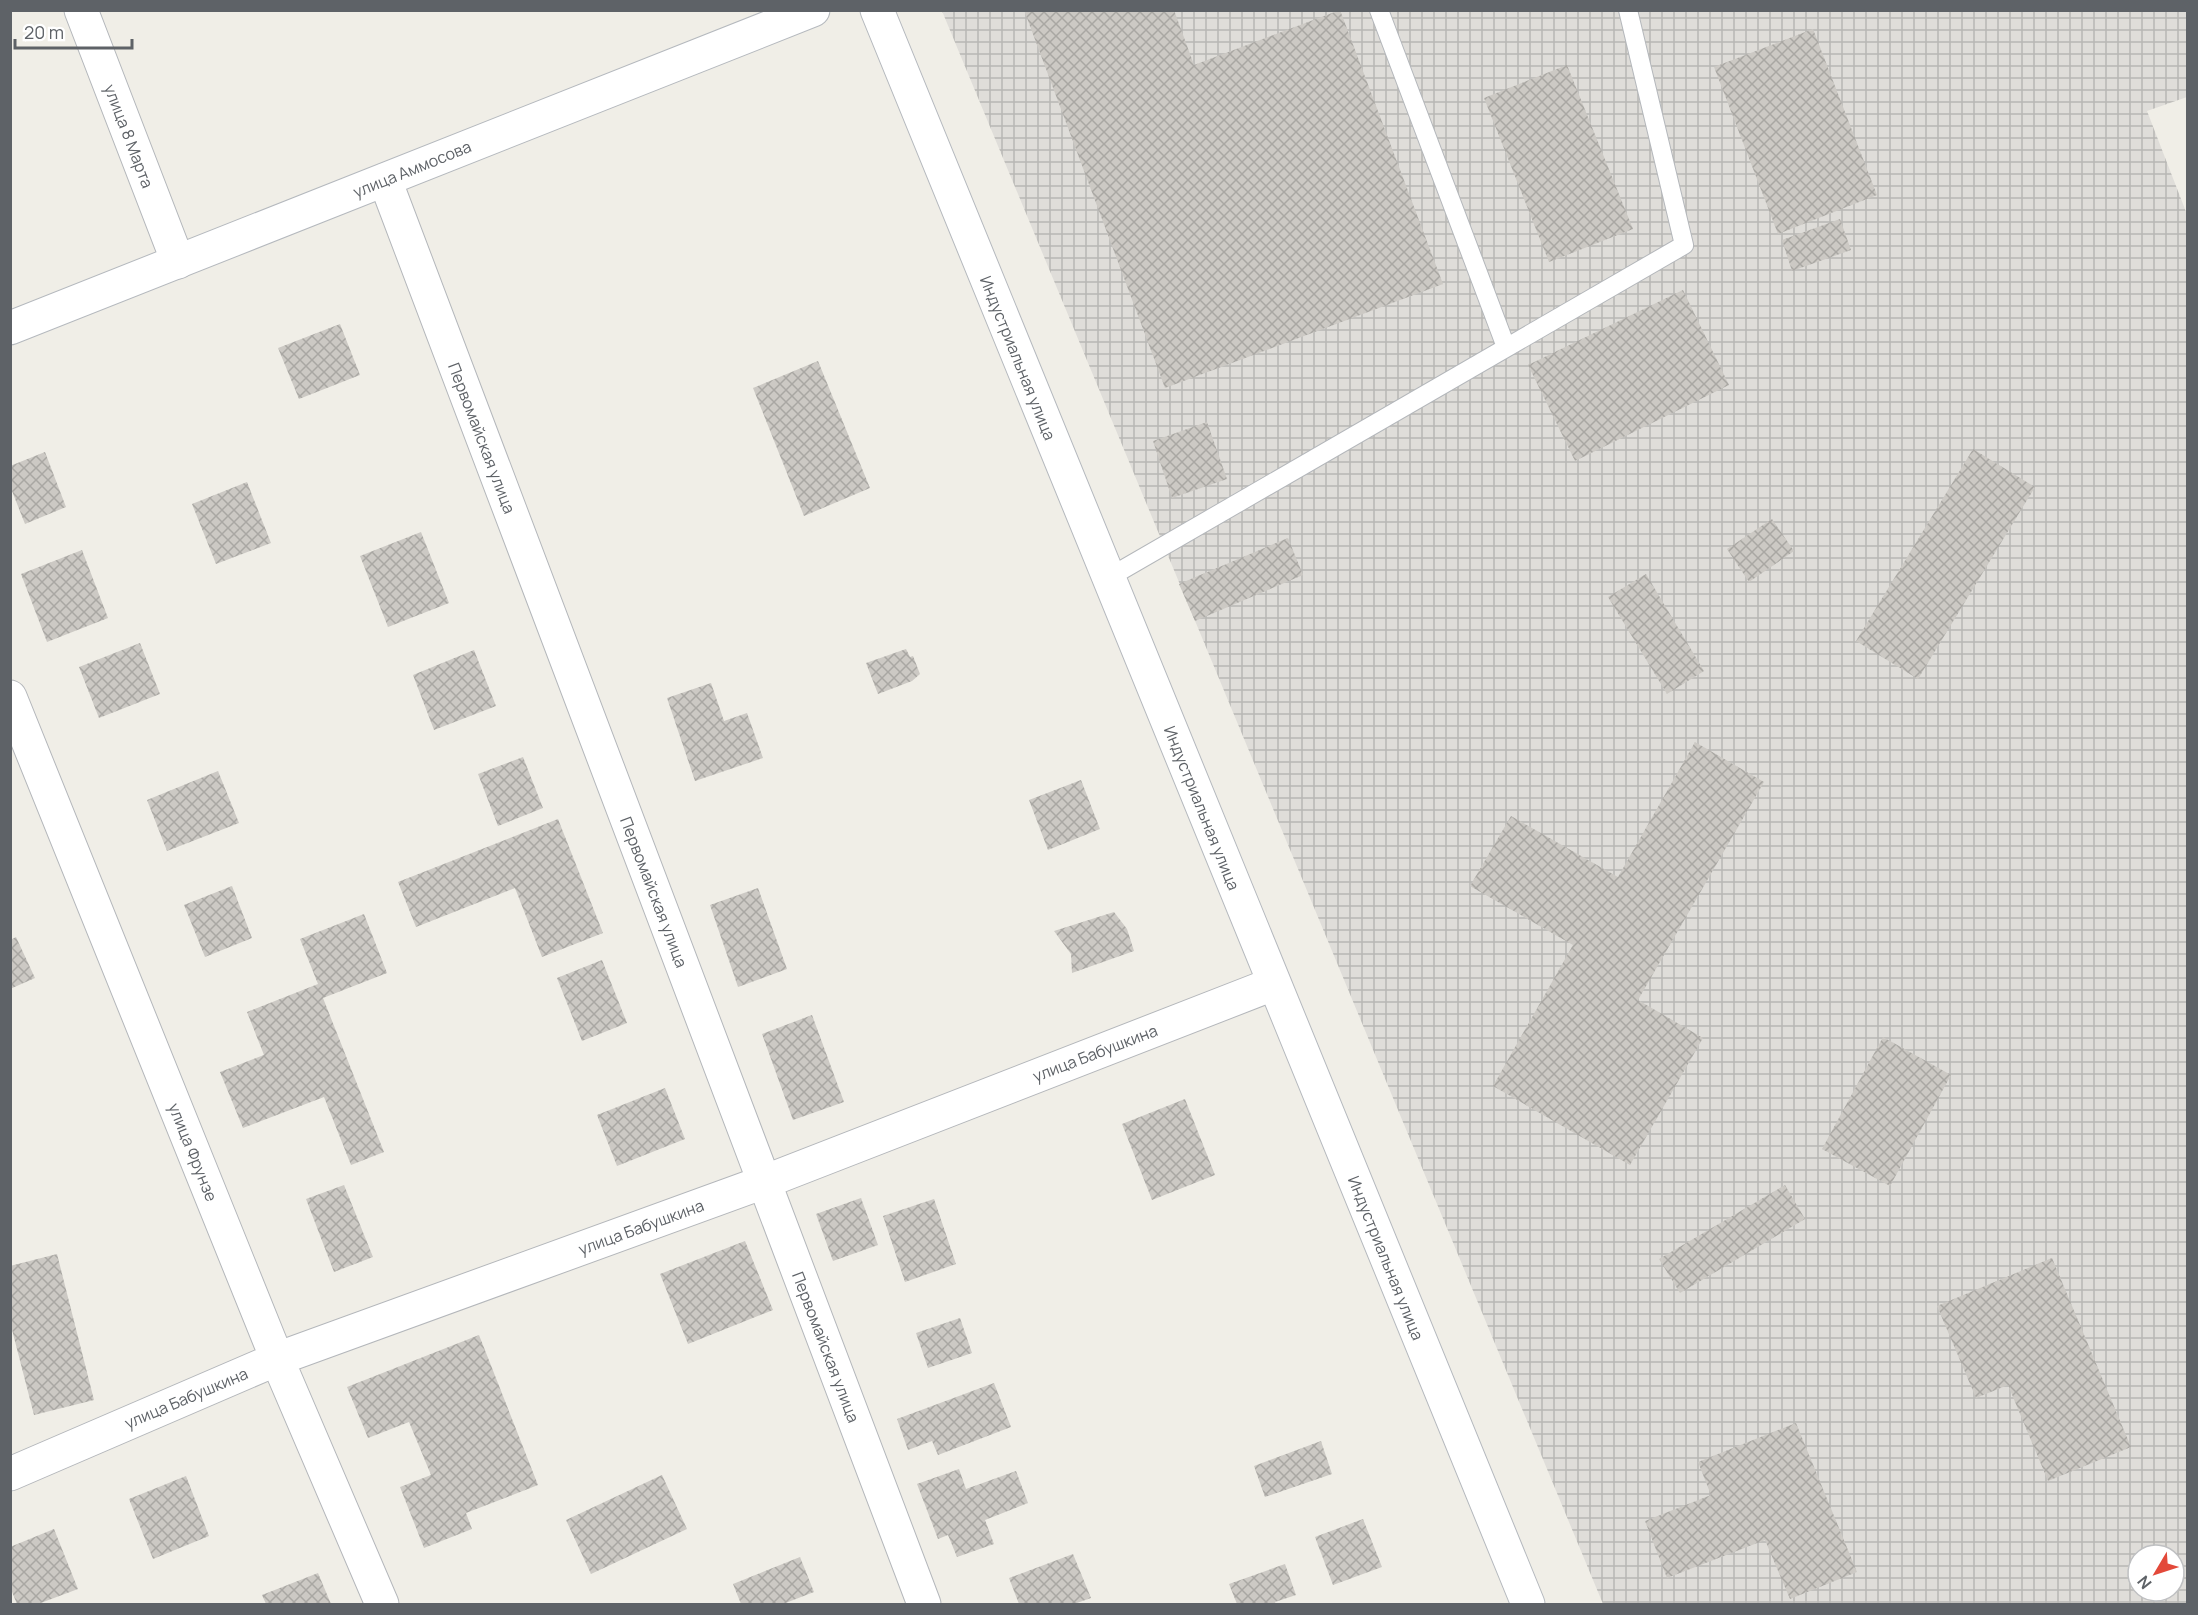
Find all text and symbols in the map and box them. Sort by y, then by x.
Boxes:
scale bar [15,12,132,50]
text: 20 m [24,20,64,44]
street label: улица 8 Марта [99,81,159,191]
street label: улица Аммосова [350,135,474,203]
street label: Индустриальная улица [975,273,1061,443]
street label: Первомайская улица [443,359,521,517]
street label: Индустриальная улица [1159,723,1245,893]
street label: Первомайская улица [615,813,693,971]
street label: улица Бабушкина [1029,1019,1161,1087]
street label: улица Фрунзе [163,1100,223,1204]
street label: Индустриальная улица [1343,1173,1429,1343]
street label: улица Бабушкина [575,1194,707,1260]
street label: Первомайская улица [787,1268,865,1426]
street label: улица Бабушкина [121,1362,251,1434]
north arrow [2126,1543,2186,1603]
text: N [2132,1571,2157,1594]

